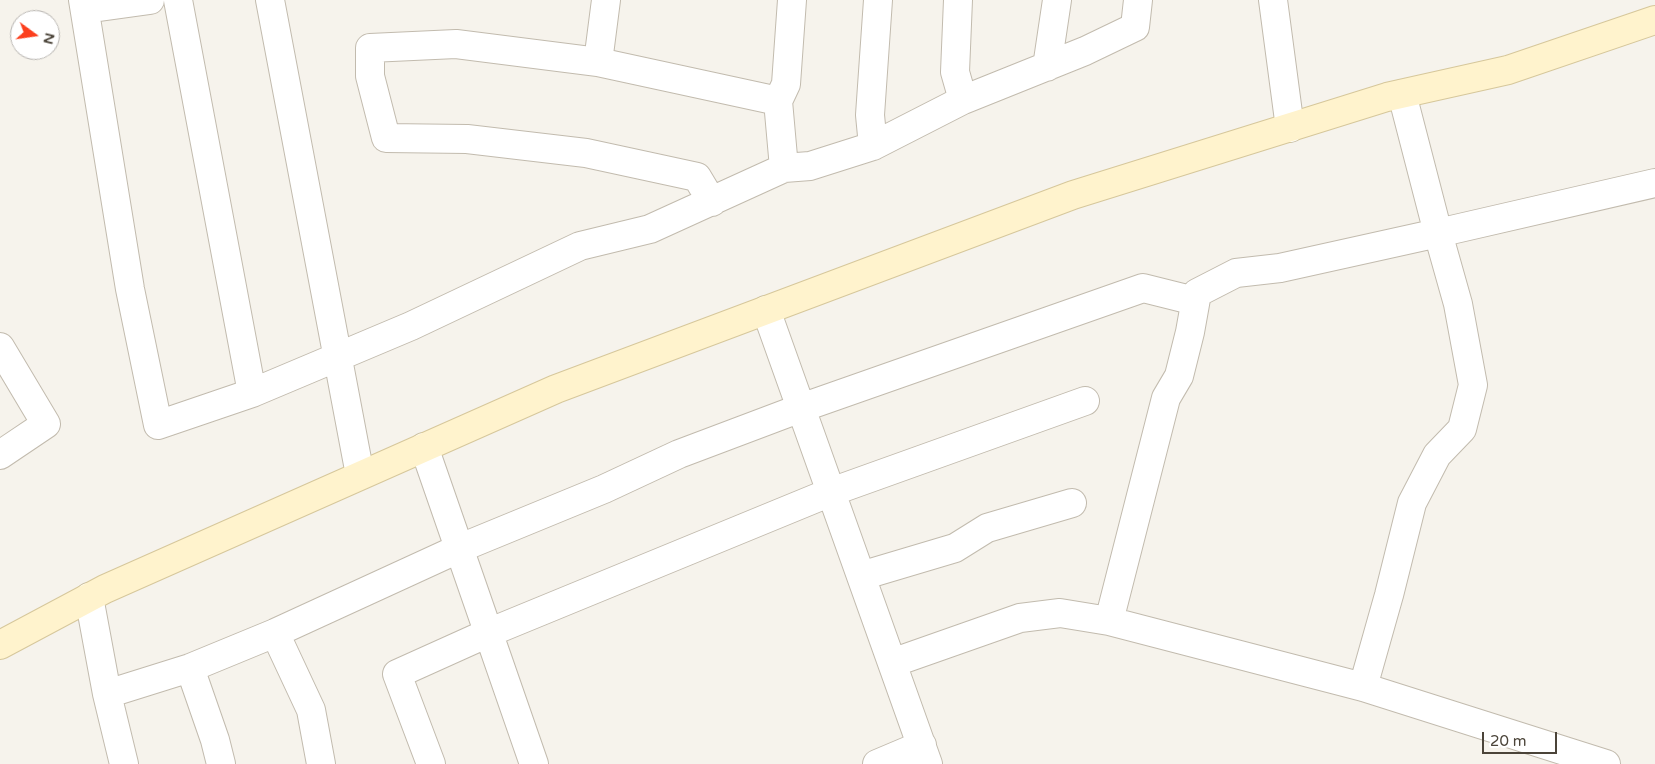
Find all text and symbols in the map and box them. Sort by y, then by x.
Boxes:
north arrow [10,10,60,60]
text: N [39,31,59,46]
scale bar [1485,722,1560,754]
text: 20 m [1490,732,1527,750]

